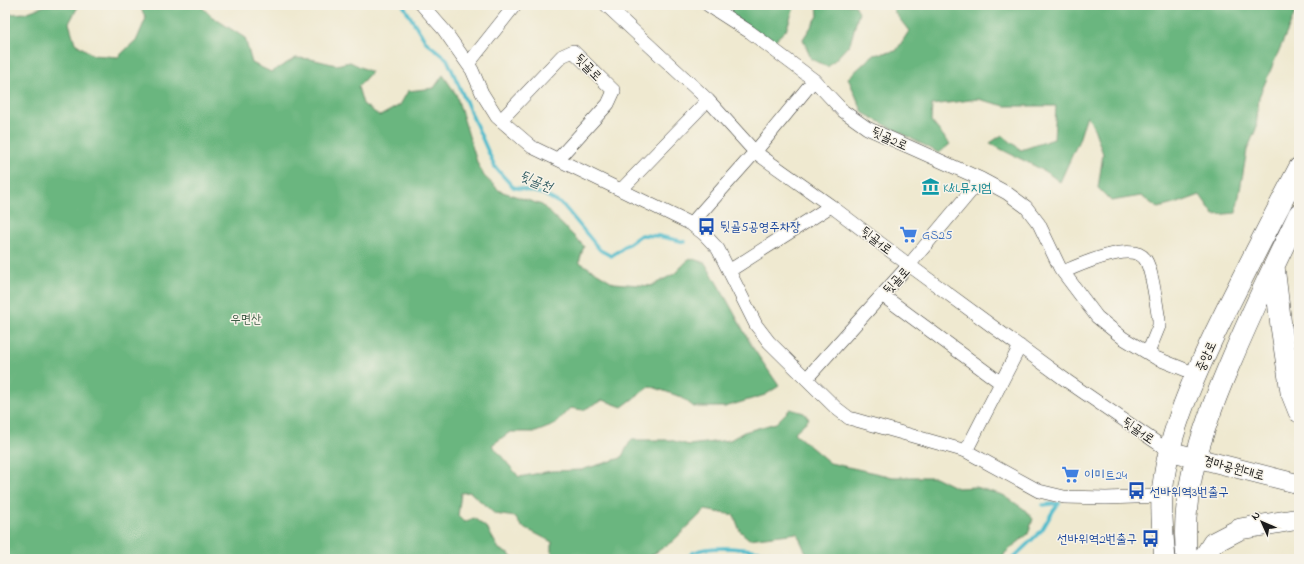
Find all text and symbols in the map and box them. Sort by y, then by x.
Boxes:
street label: 뒷골로 [570,50,606,86]
street label: 뒷골2로 [868,123,911,156]
water label: 뒷골천 [516,167,557,199]
museum icon: K&L뮤지엄 [920,177,940,197]
place label: K&L뮤지엄 [943,179,991,198]
bus stop icon: 뒷골5공영주차장 [697,216,717,236]
place label: 뒷골5공영주차장 [720,218,801,237]
street label: 뒷골1로 [856,223,896,259]
supermarket icon: GS25 [899,224,919,244]
place label: GS25 [922,226,953,245]
street label: 뒷골로 [880,263,915,299]
park label: 우면산 [230,310,262,329]
street label: 중앙로 [1191,338,1222,375]
street label: 뒷골1로 [1118,413,1158,449]
street label: 경마공원대로 [1201,451,1266,486]
supermarket icon: 이미트24 [1061,464,1081,484]
place label: 이미트24 [1084,466,1128,485]
bus stop icon: 선바위역3번출구 [1127,481,1147,501]
place label: 선바위역3번출구 [1150,483,1229,502]
north arrow [1242,502,1282,542]
text: N [1247,507,1264,524]
bus stop icon: 선바위역2번출구 [1140,528,1160,548]
place label: 선바위역2번출구 [1057,530,1137,549]

